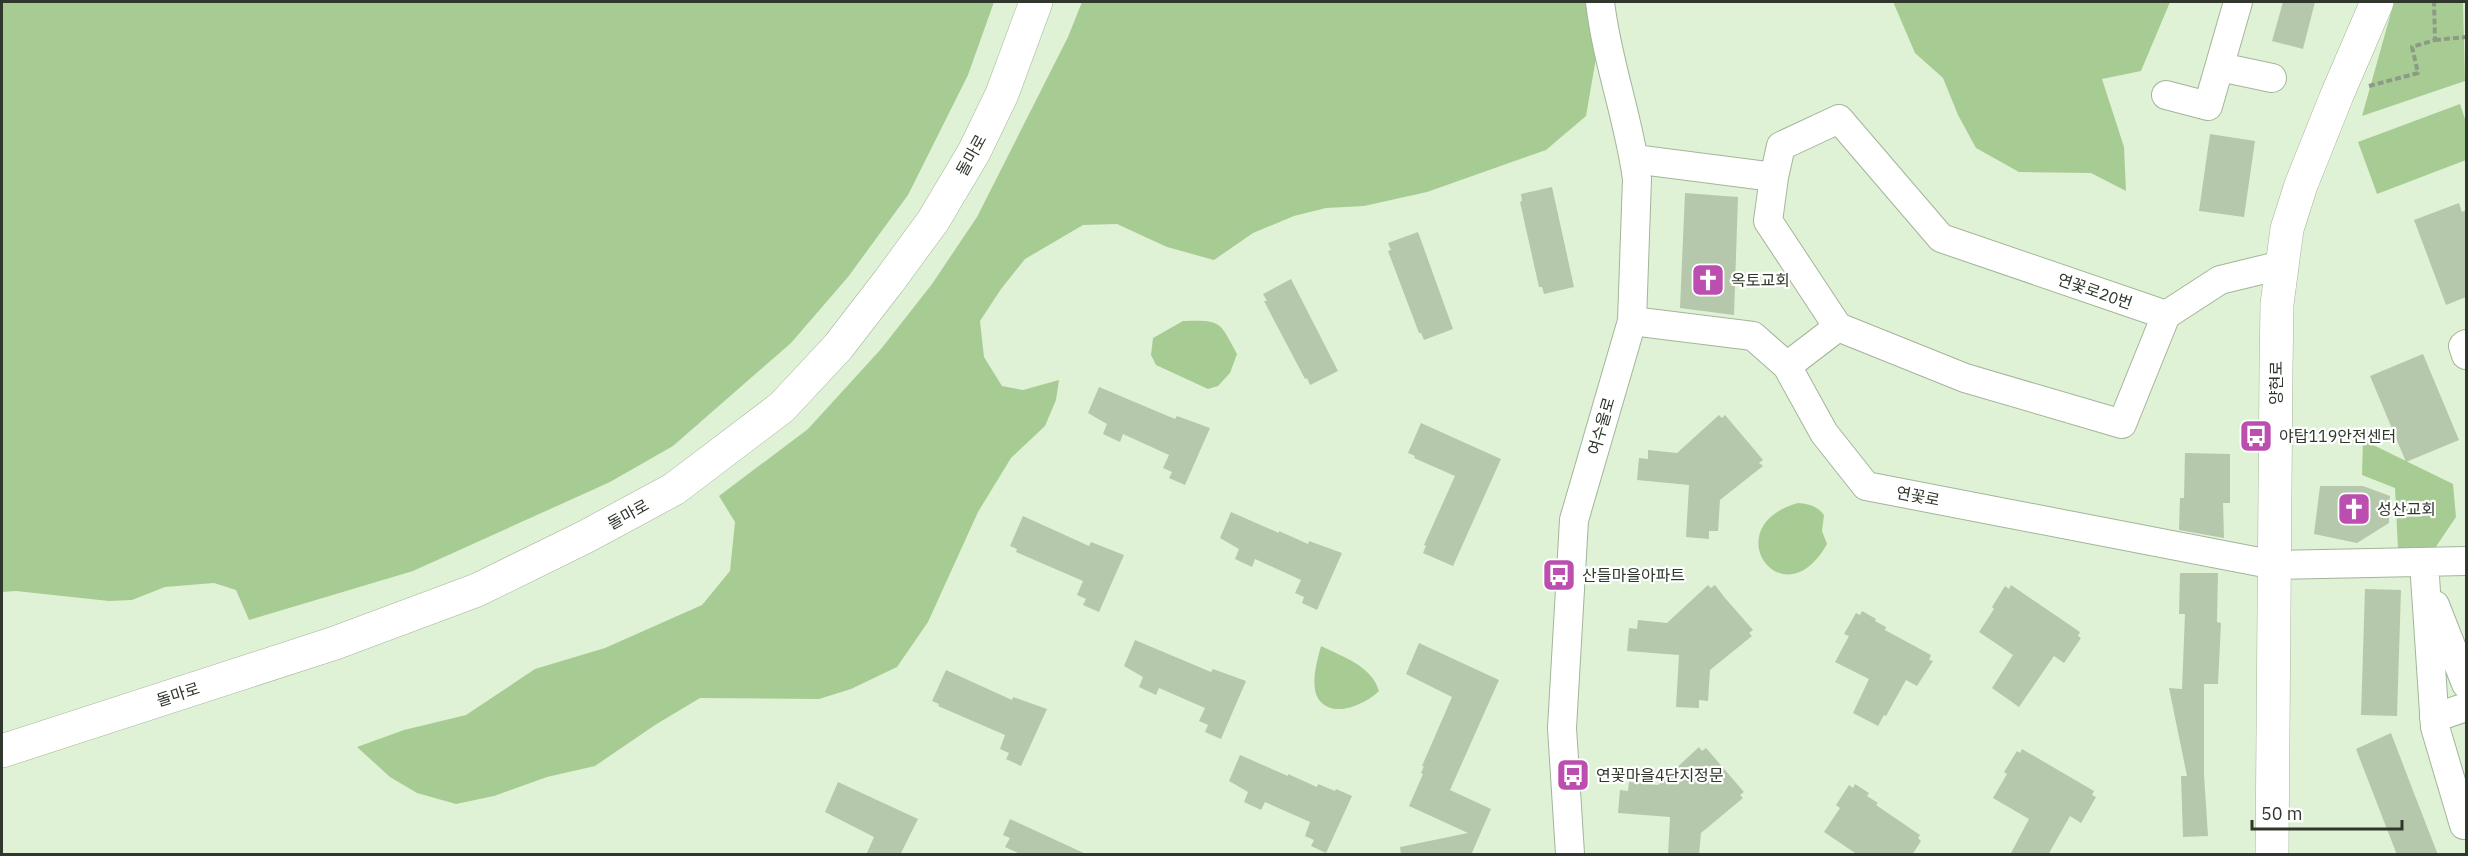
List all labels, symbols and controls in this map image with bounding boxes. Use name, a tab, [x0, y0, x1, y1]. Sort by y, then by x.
street label: 돌마로	[952, 131, 991, 179]
church icon: 옥토교회	[1690, 262, 1726, 298]
street label: 연꽃로20번	[2055, 269, 2135, 313]
place label: 옥토교회	[1731, 270, 1790, 290]
street label: 양현로	[2266, 361, 2286, 405]
street label: 여수울로	[1583, 395, 1619, 457]
bus stop icon: 야탑119안전센터	[2238, 418, 2274, 454]
place label: 야탑119안전센터	[2279, 426, 2396, 446]
street label: 연꽃로	[1894, 482, 1942, 510]
church icon: 성산교회	[2336, 491, 2372, 527]
street label: 돌마로	[604, 494, 652, 533]
place label: 성산교회	[2377, 499, 2436, 519]
bus stop icon: 산들마을아파트	[1541, 557, 1577, 593]
place label: 산들마을아파트	[1582, 565, 1685, 585]
street label: 돌마로	[154, 678, 202, 710]
bus stop icon: 연꽃마을4단지정문	[1555, 757, 1591, 793]
place label: 연꽃마을4단지정문	[1596, 765, 1724, 785]
scale bar	[2252, 793, 2402, 831]
text: 50 m	[2261, 802, 2303, 825]

